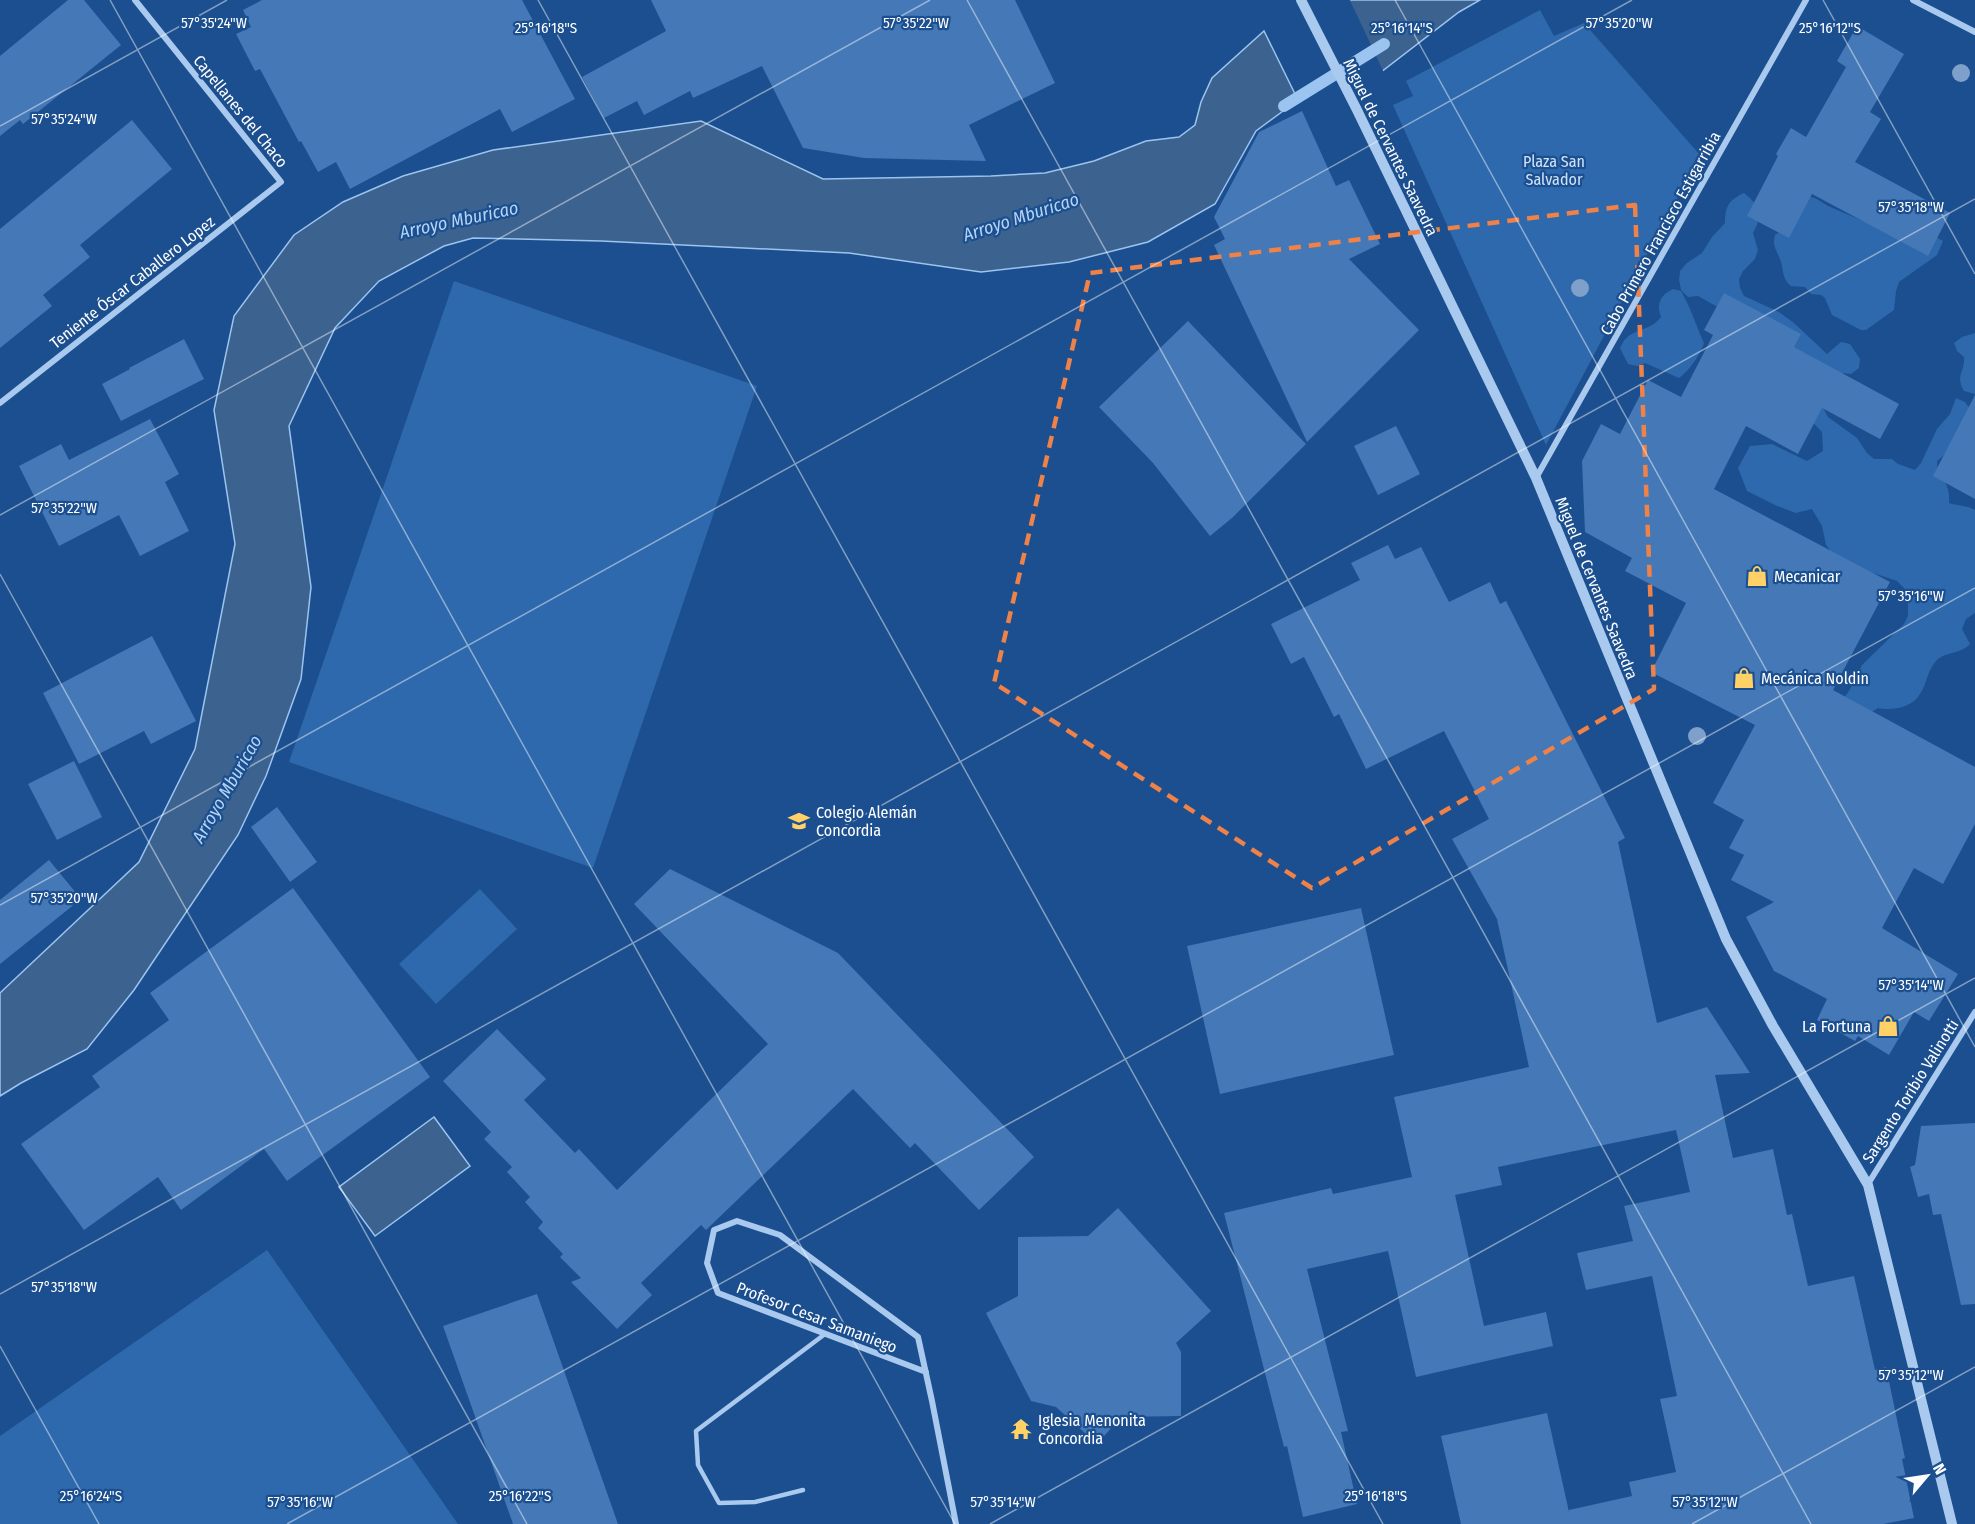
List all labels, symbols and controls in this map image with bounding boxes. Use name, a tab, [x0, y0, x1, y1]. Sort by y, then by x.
text: 57°35'24"W	[181, 14, 247, 32]
text: 57°35'22"W	[883, 14, 949, 32]
text: 57°35'20"W	[1585, 14, 1653, 32]
text: 25°16'18"S	[515, 19, 577, 37]
text: 25°16'14"S	[1371, 19, 1433, 37]
text: 25°16'12"S	[1799, 19, 1861, 37]
street label: Capellanes del Chaco	[189, 51, 292, 171]
street label: Miguel de Cervantes Saavedra	[1339, 55, 1442, 239]
text: 57°35'24"W	[31, 110, 97, 128]
street label: Cabo Primero Francisco Estigarribia	[1596, 128, 1725, 338]
park label: Plaza San Salvador	[1523, 152, 1585, 189]
water label: Arroyo Mburicao	[959, 188, 1082, 246]
water label: Arroyo Mburicao	[397, 197, 520, 244]
text: 57°35'18"W	[1878, 198, 1944, 216]
street label: Teniente Óscar Caballero Lopez	[46, 212, 218, 353]
street label: Miguel de Cervantes Saavedra	[1551, 494, 1642, 682]
text: 57°35'22"W	[31, 499, 97, 517]
shop icon: Mecanicar	[1745, 564, 1769, 588]
place label: Mecanicar	[1774, 567, 1841, 586]
text: 57°35'16"W	[1878, 587, 1944, 605]
shop icon: Mecánica Noldin	[1732, 666, 1756, 690]
place label: Mecánica Noldin	[1761, 669, 1869, 688]
water label: Arroyo Mburicao	[187, 731, 267, 848]
place label: Colegio Alemán Concordia	[816, 803, 917, 840]
school or university icon: Colegio Alemán Concordia	[787, 809, 811, 833]
text: 57°35'20"W	[30, 889, 98, 907]
text: 57°35'14"W	[1878, 976, 1944, 994]
shop icon: La Fortuna	[1876, 1014, 1900, 1038]
street label: Sargento Toribio Valinotti	[1858, 1016, 1962, 1167]
place label: La Fortuna	[1802, 1017, 1871, 1036]
text: 57°35'18"W	[31, 1278, 97, 1296]
street label: Profesor Cesar Samaniego	[734, 1278, 900, 1357]
text: 57°35'12"W	[1878, 1366, 1944, 1384]
place label: Iglesia Menonita Concordia	[1038, 1411, 1146, 1448]
temple icon: Iglesia Menonita Concordia	[1009, 1417, 1033, 1441]
north arrow	[1897, 1446, 1957, 1506]
text: N	[1929, 1460, 1950, 1478]
text: 25°16'24"S	[60, 1487, 122, 1505]
text: 25°16'22"S	[489, 1487, 551, 1505]
text: 25°16'18"S	[1345, 1487, 1407, 1505]
text: 57°35'16"W	[267, 1493, 333, 1511]
text: 57°35'14"W	[970, 1493, 1036, 1511]
text: 57°35'12"W	[1672, 1493, 1738, 1511]

